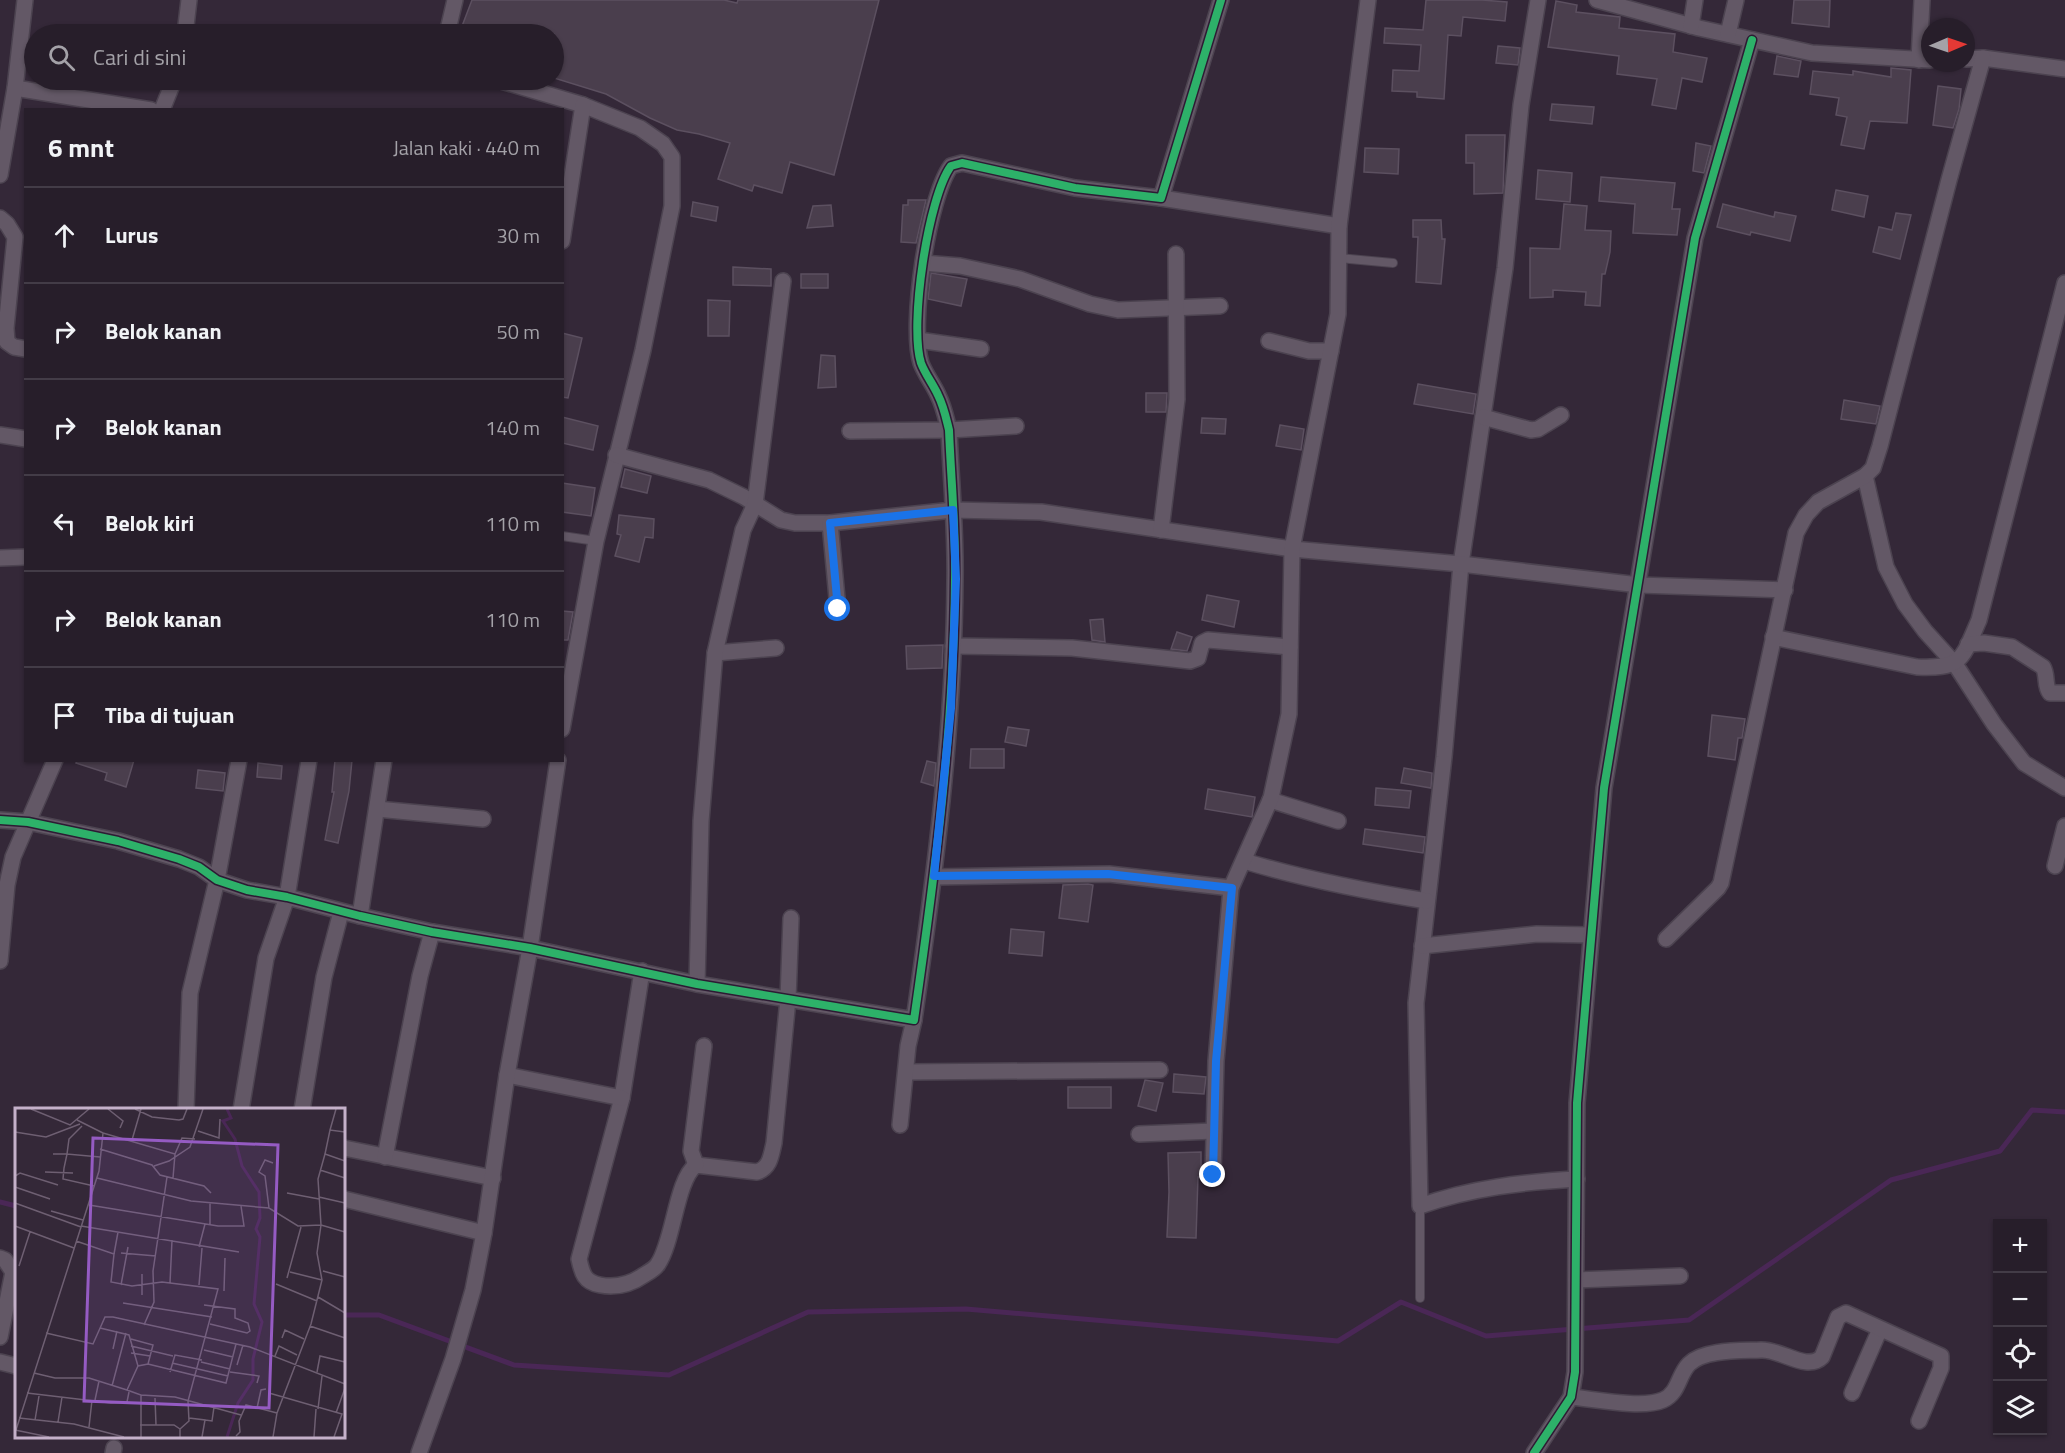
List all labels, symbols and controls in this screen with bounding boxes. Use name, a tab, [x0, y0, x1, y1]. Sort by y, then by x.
north arrow	[1921, 18, 1975, 72]
search box	[24, 24, 564, 90]
text: Cari di sini	[93, 40, 186, 74]
icon: search	[45, 41, 78, 74]
text: 6 mnt	[48, 128, 114, 167]
text: Jalan kaki · 440 m	[393, 132, 540, 163]
text: Lurus	[105, 218, 158, 252]
icon: ahead	[48, 219, 81, 252]
text: 30 m	[496, 220, 540, 251]
text: Belok kanan	[105, 314, 222, 348]
icon: right	[48, 315, 81, 348]
text: 50 m	[496, 316, 540, 347]
text: Belok kanan	[105, 410, 222, 444]
icon: right	[48, 411, 81, 444]
text: 140 m	[485, 412, 540, 443]
text: Belok kiri	[105, 506, 194, 540]
icon: left	[48, 507, 81, 540]
text: 110 m	[485, 508, 540, 539]
route start	[824, 595, 850, 621]
text: Belok kanan	[105, 602, 222, 636]
icon: right	[48, 603, 81, 636]
text: 110 m	[485, 604, 540, 635]
text: Tiba di tujuan	[105, 698, 234, 732]
icon: arrive	[48, 699, 81, 732]
inset map	[15, 1108, 345, 1438]
route end	[1199, 1161, 1225, 1187]
map controls	[1993, 1219, 2047, 1435]
button: +	[1993, 1219, 2047, 1273]
button: −	[1993, 1273, 2047, 1327]
button: locate	[1993, 1327, 2047, 1381]
button: layers	[1993, 1381, 2047, 1435]

